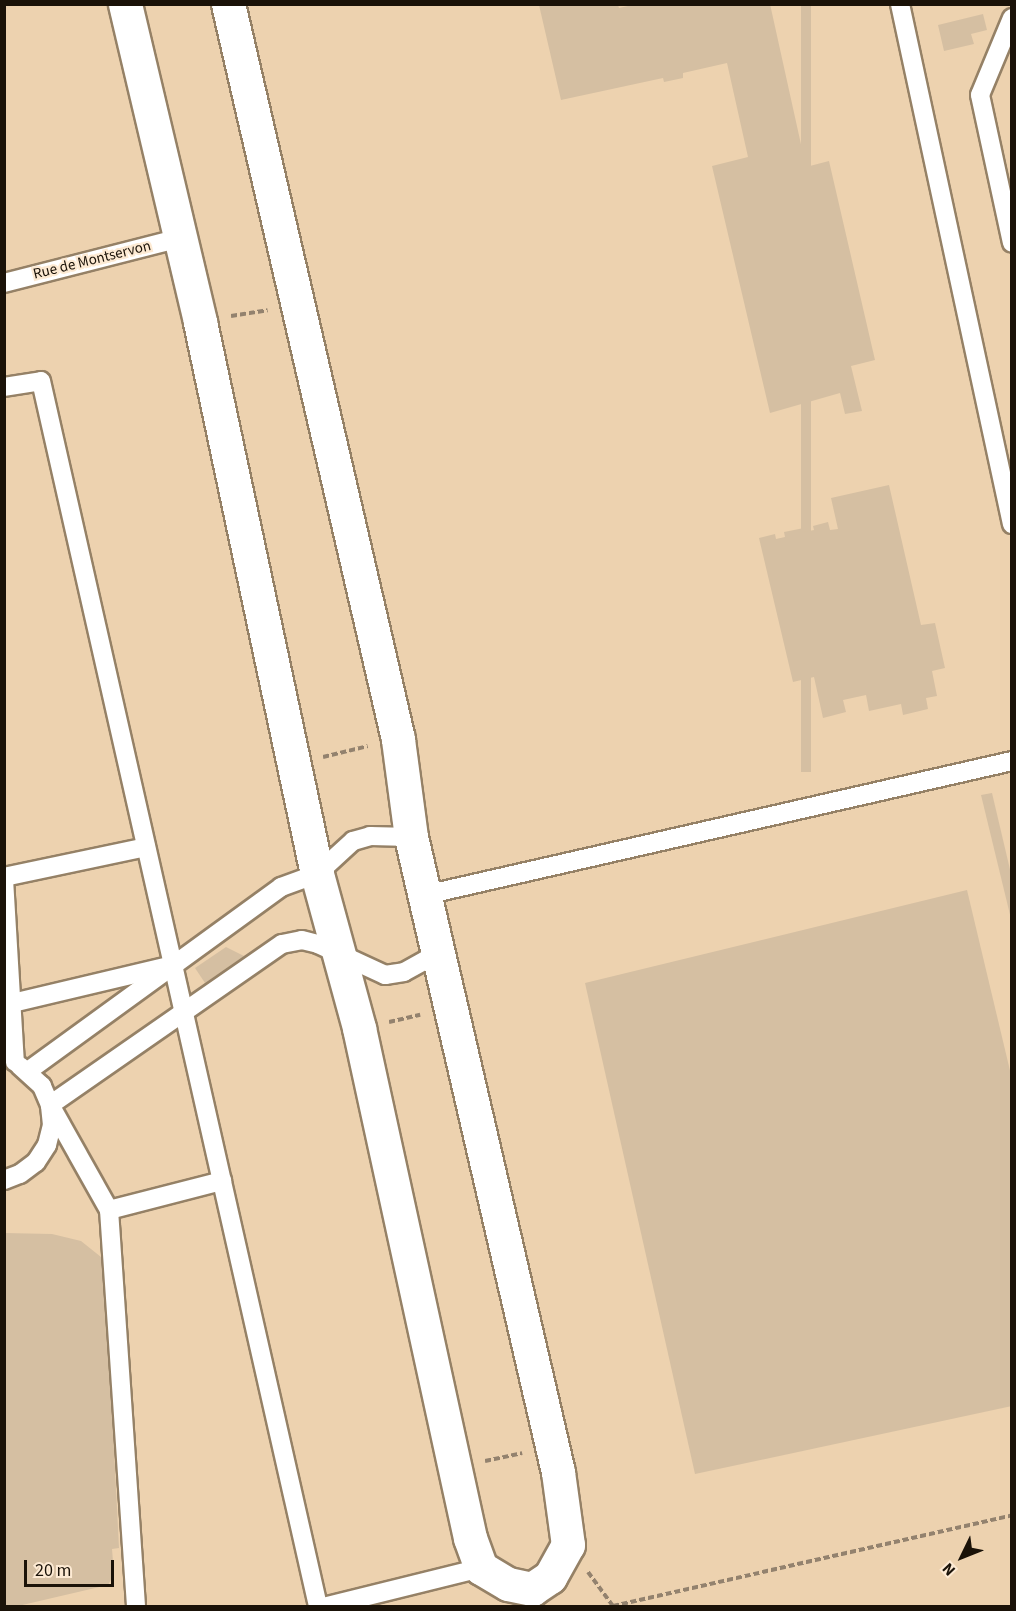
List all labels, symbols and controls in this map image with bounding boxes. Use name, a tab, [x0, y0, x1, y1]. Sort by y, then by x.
street label: Rue de Montservon	[31, 237, 153, 283]
north arrow	[932, 1527, 992, 1587]
scale bar	[27, 1548, 117, 1586]
text: 20 m	[35, 1558, 71, 1583]
text: N	[937, 1558, 961, 1581]

